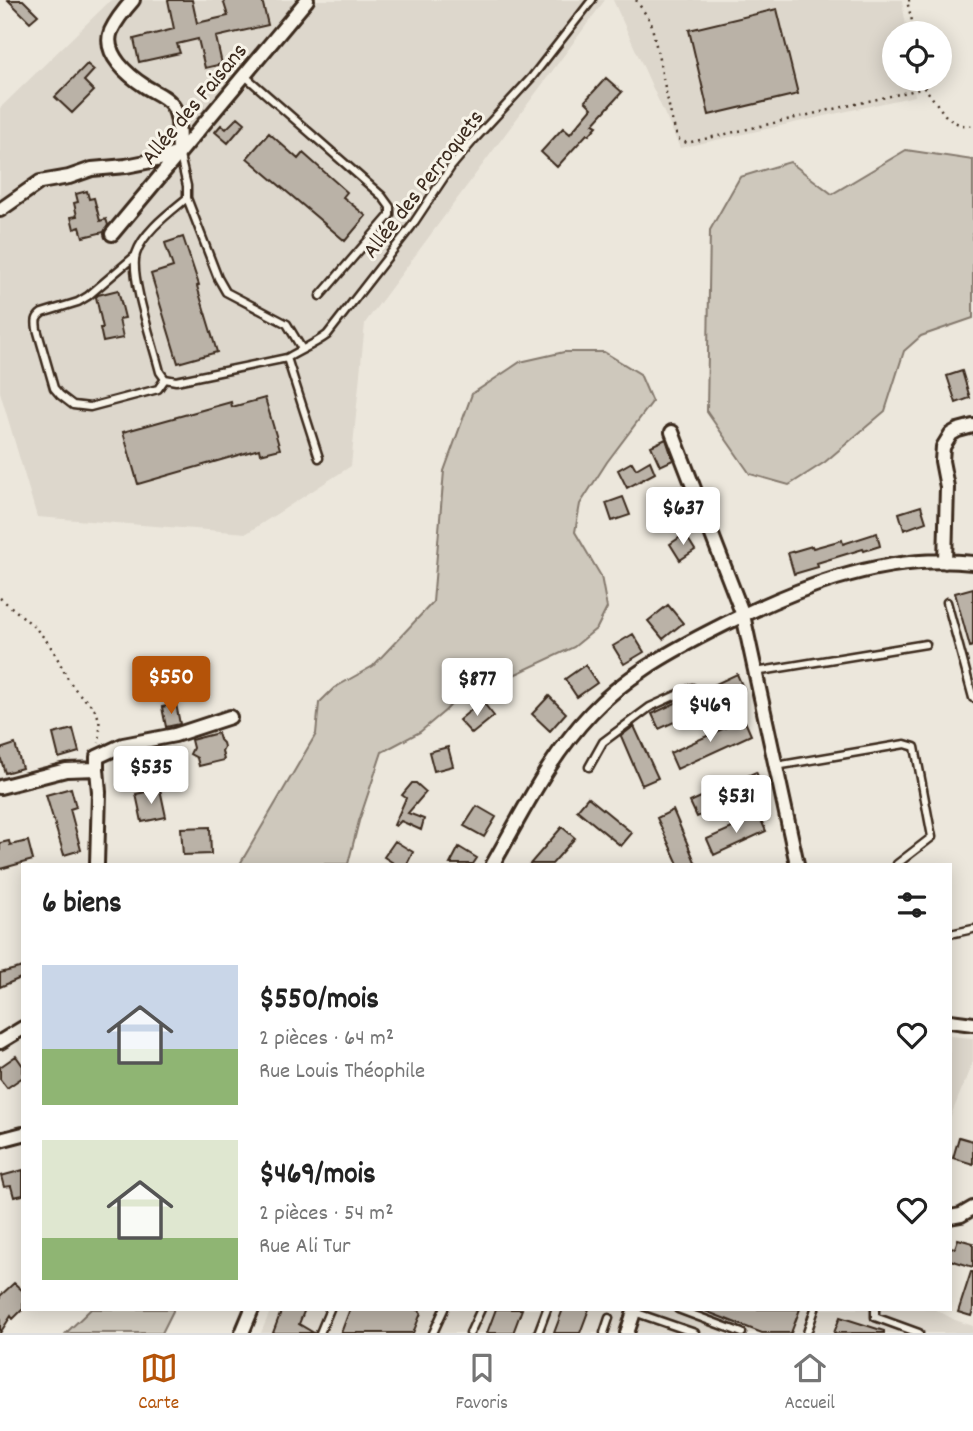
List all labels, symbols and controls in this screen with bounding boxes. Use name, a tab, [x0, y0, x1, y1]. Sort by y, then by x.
map controls	[882, 21, 952, 91]
button: locate	[882, 21, 952, 91]
street label: Allée des Faisans	[135, 37, 257, 174]
street label: Allée des Perroquets	[356, 104, 493, 267]
pin: $637	[642, 488, 724, 547]
text: $637	[662, 493, 704, 526]
pin: $550	[130, 656, 212, 716]
pin: $877	[436, 658, 518, 718]
text: $550	[148, 662, 194, 695]
text: $877	[458, 664, 496, 697]
pin: $469	[669, 684, 751, 744]
text: $469	[688, 690, 732, 723]
pin: $535	[110, 746, 192, 806]
text: $535	[129, 752, 173, 785]
pin: $531	[695, 776, 777, 835]
text: $531	[717, 781, 755, 814]
text: 6 biens	[42, 884, 122, 927]
icon: filters	[893, 886, 931, 924]
text: $550/mois	[259, 980, 379, 1023]
icon: home	[98, 993, 182, 1077]
icon: heart	[893, 1016, 931, 1054]
text: 2 pièces · 64 m²	[259, 1023, 394, 1056]
text: Rue Louis Théophile	[259, 1056, 425, 1089]
text: $469/mois	[259, 1155, 376, 1198]
icon: home	[98, 1168, 182, 1252]
icon: heart	[893, 1191, 931, 1229]
text: 2 pièces · 54 m²	[259, 1198, 394, 1231]
text: Rue Ali Tur	[259, 1231, 351, 1264]
tab: Carte	[138, 1349, 179, 1418]
tab: Favoris	[456, 1349, 508, 1418]
tab: Accueil	[785, 1349, 835, 1418]

